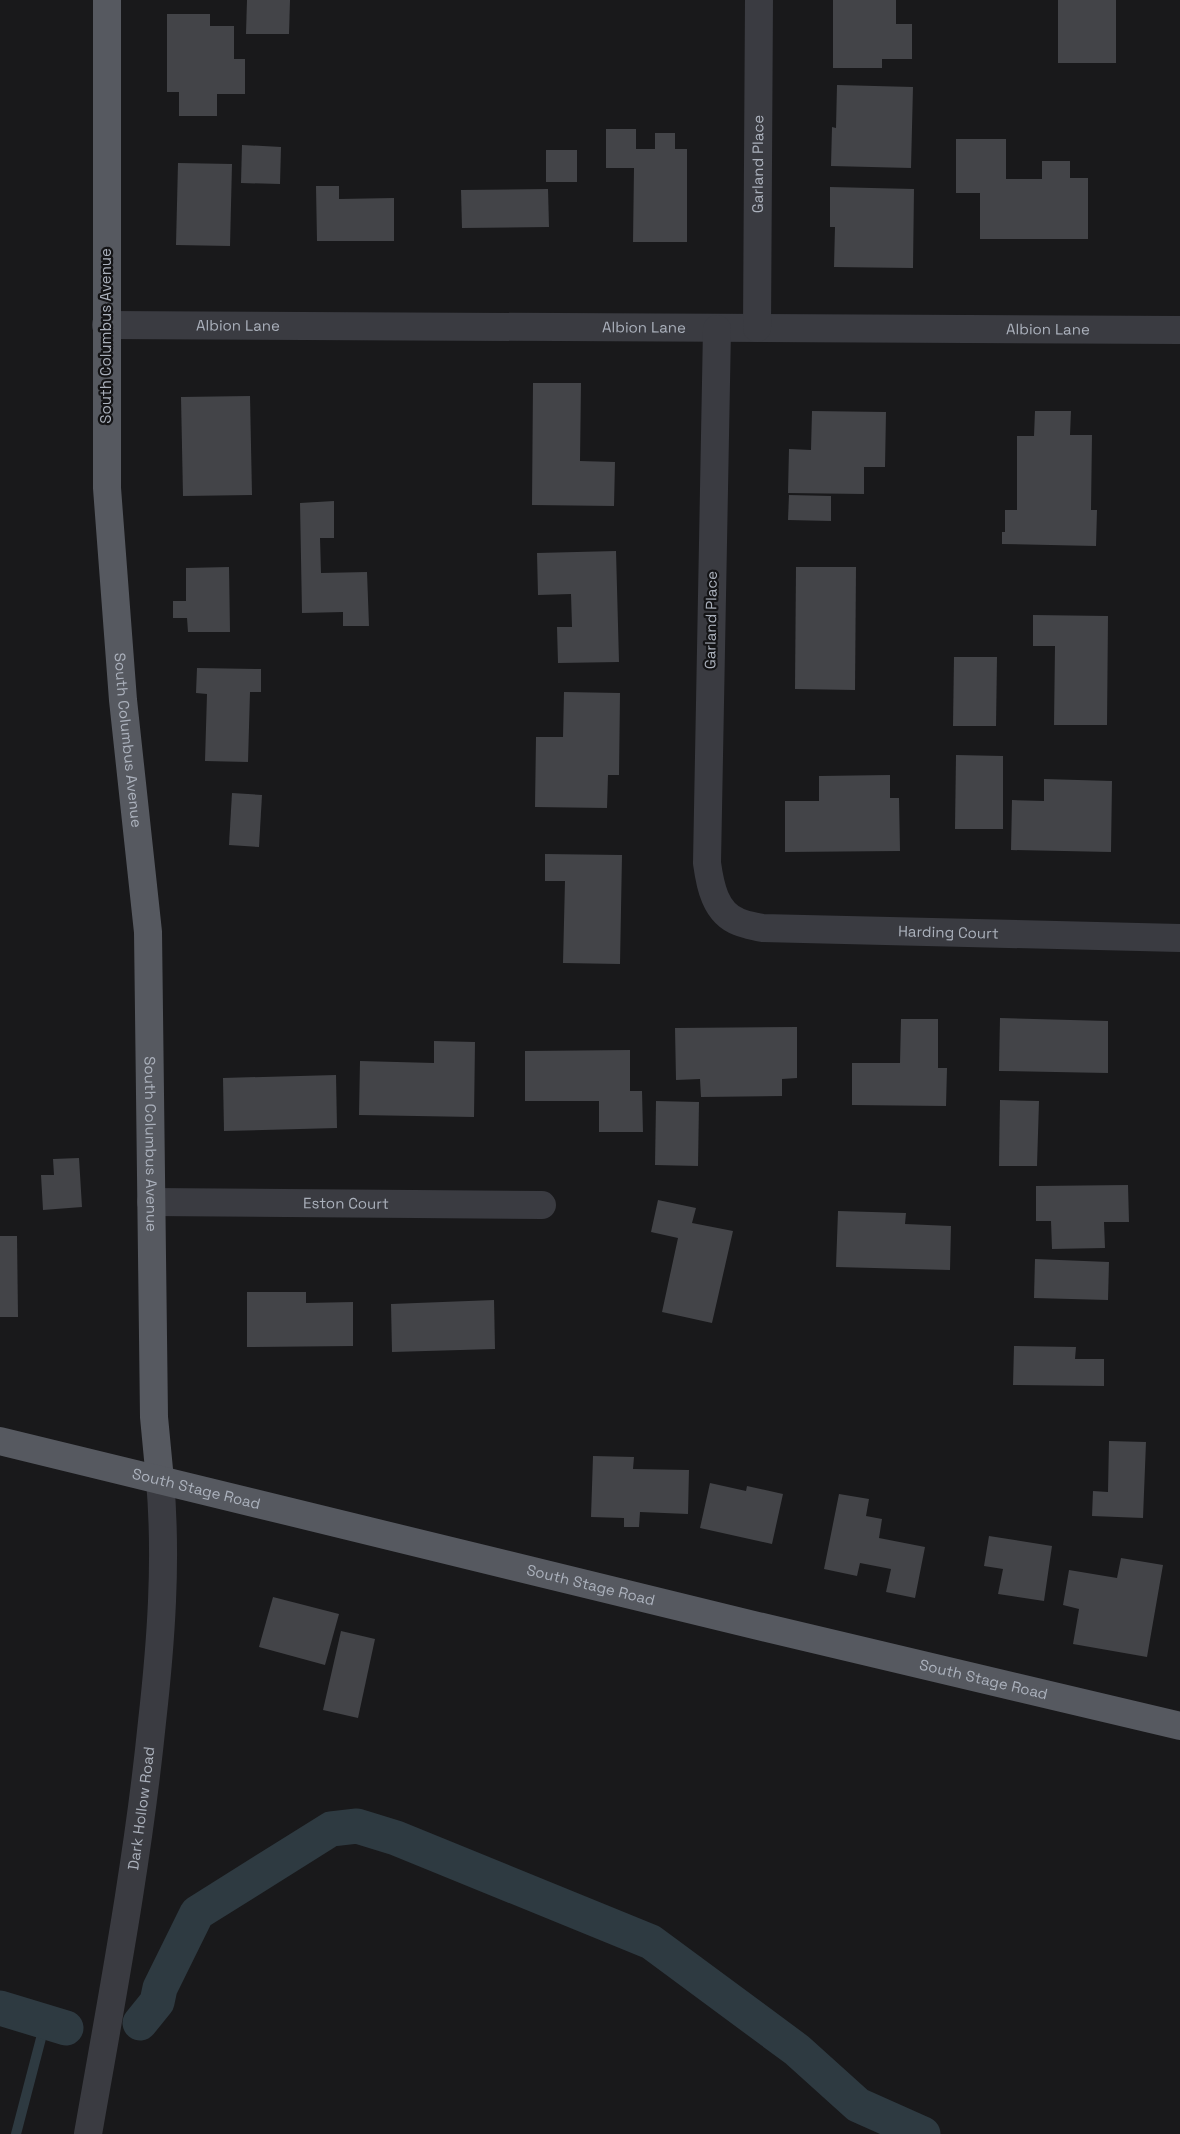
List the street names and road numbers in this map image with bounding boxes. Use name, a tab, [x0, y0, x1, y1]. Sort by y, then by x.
street label: Garland Place	[748, 115, 767, 213]
street label: South Columbus Avenue	[96, 248, 115, 424]
street label: Albion Lane	[196, 315, 280, 335]
street label: Albion Lane	[602, 317, 686, 337]
street label: Albion Lane	[1006, 319, 1090, 339]
street label: Garland Place	[700, 571, 721, 669]
street label: South Columbus Avenue	[110, 652, 147, 829]
street label: Harding Court	[898, 921, 999, 943]
street label: South Columbus Avenue	[141, 1056, 162, 1232]
street label: Eston Court	[303, 1193, 389, 1213]
street label: South Stage Road	[130, 1464, 262, 1513]
street label: South Stage Road	[525, 1560, 657, 1609]
street label: South Stage Road	[918, 1655, 1050, 1703]
street label: Dark Hollow Road	[123, 1746, 158, 1871]

